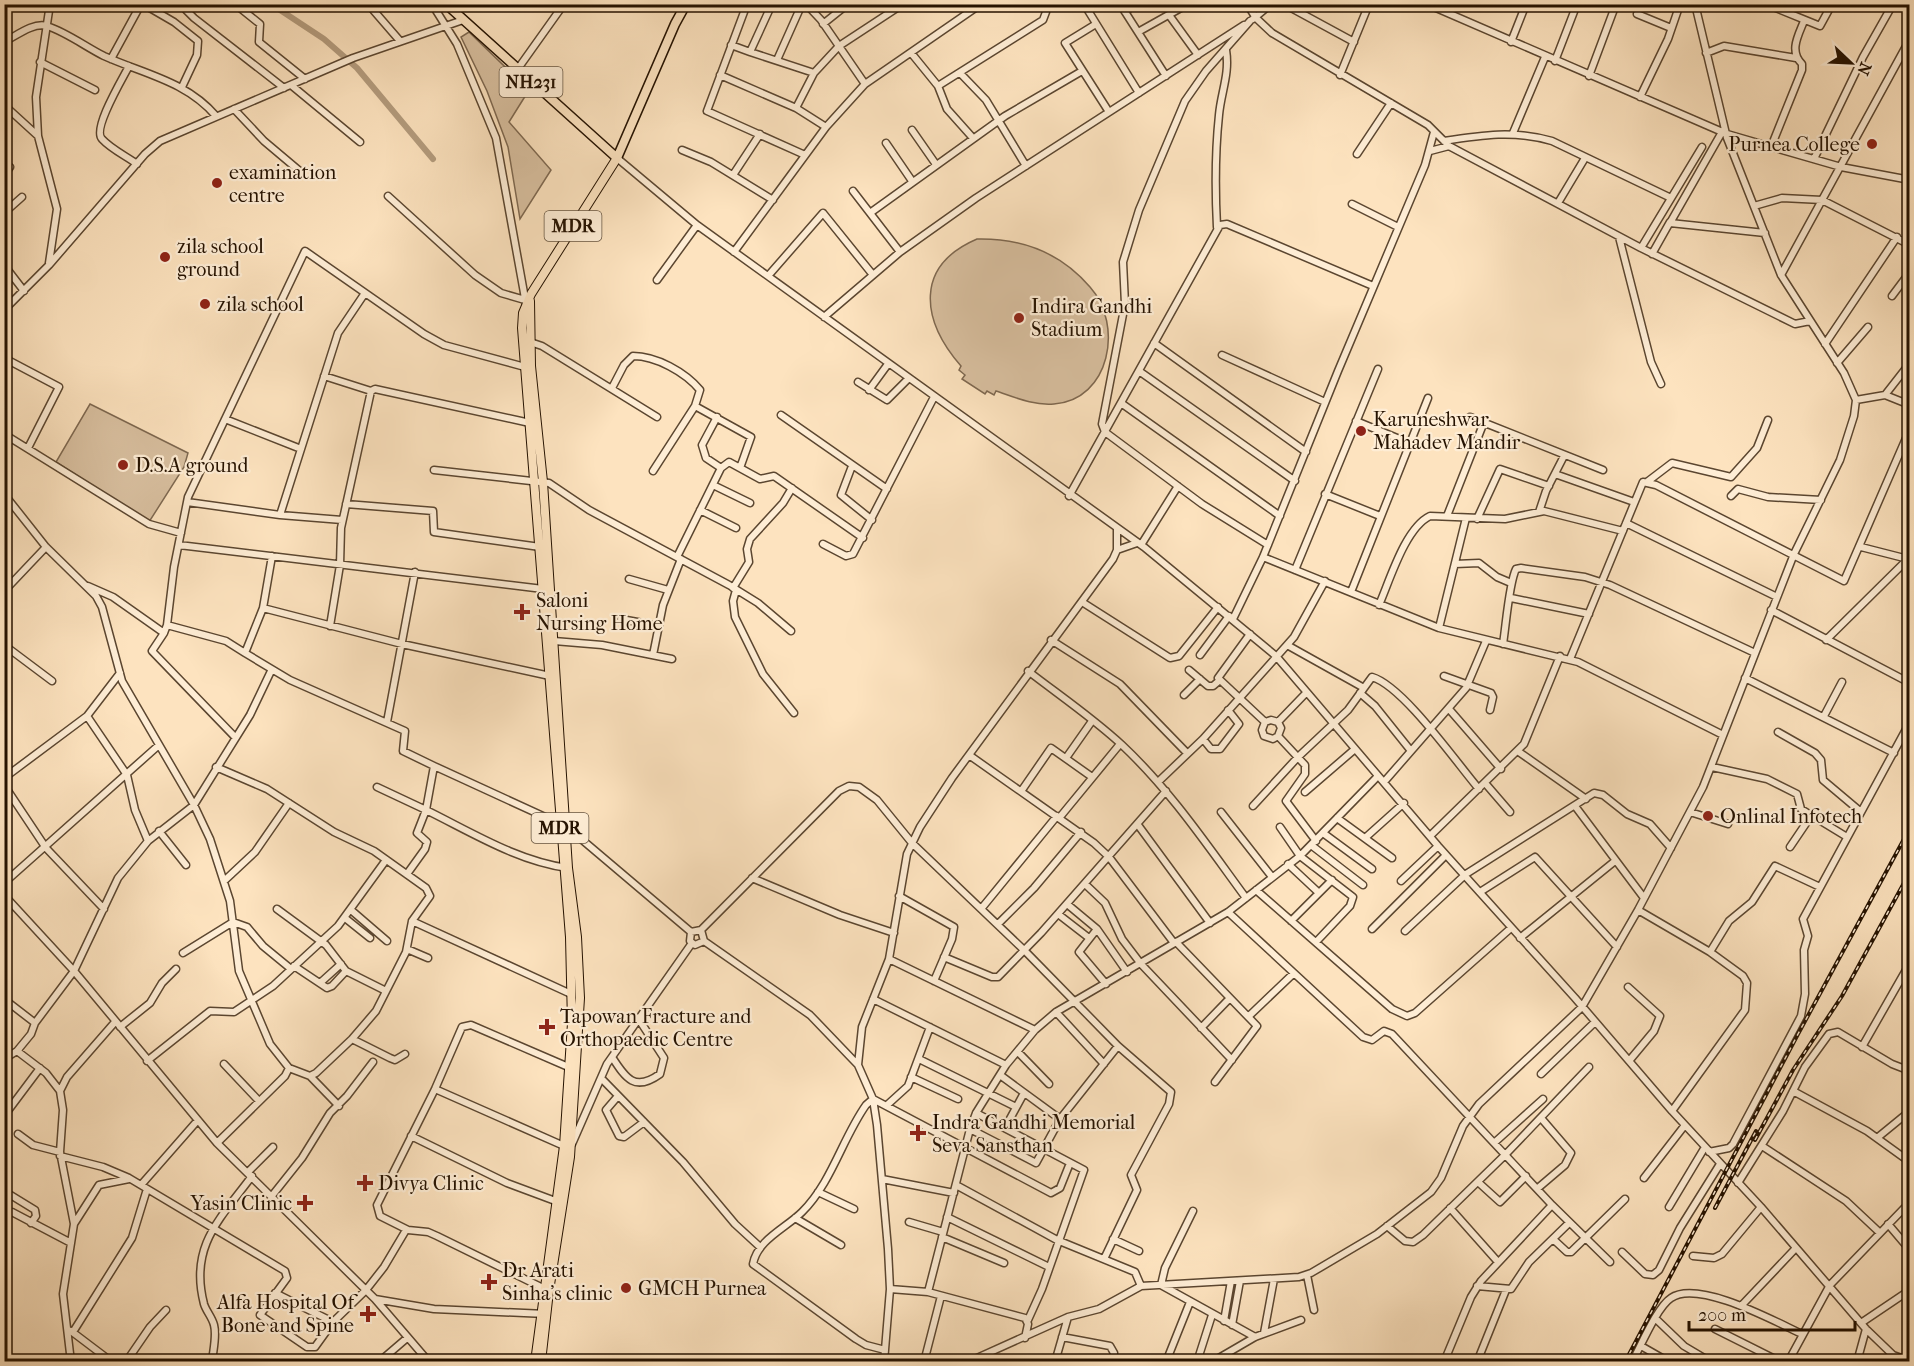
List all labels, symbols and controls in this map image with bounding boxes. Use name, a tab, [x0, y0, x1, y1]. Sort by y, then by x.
north arrow	[1821, 33, 1881, 93]
text: N	[1853, 59, 1875, 79]
road number: NH231	[500, 67, 562, 97]
place label: Purnea College	[1728, 133, 1860, 156]
marker: Purnea College	[1865, 137, 1879, 151]
place label: examination centre	[229, 161, 337, 207]
marker: examination centre	[210, 176, 224, 190]
road number: MDR	[544, 211, 602, 241]
place label: zila school ground	[177, 235, 264, 281]
marker: zila school ground	[158, 250, 172, 264]
place label: zila school	[217, 293, 304, 316]
place label: Indira Gandhi Stadium	[1031, 295, 1152, 341]
marker: zila school	[198, 297, 212, 311]
marker: Indira Gandhi Stadium	[1012, 311, 1026, 325]
place label: Karuneshwar Mahadev Mandir	[1373, 408, 1521, 454]
marker: Karuneshwar Mahadev Mandir	[1354, 424, 1368, 438]
place label: D.S.A ground	[135, 454, 249, 477]
marker: D.S.A ground	[116, 458, 130, 472]
place label: Saloni Nursing Home	[536, 589, 663, 635]
marker: Saloni Nursing Home	[513, 603, 531, 621]
place label: Onlinal Infotech	[1720, 805, 1863, 828]
marker: Onlinal Infotech	[1701, 809, 1715, 823]
road number: MDR	[532, 813, 588, 843]
place label: Tapowan Fracture and Orthopaedic Centre	[560, 1005, 753, 1051]
marker: Tapowan Fracture and Orthopaedic Centre	[538, 1018, 556, 1036]
place label: Indra Gandhi Memorial Seva Sansthan	[932, 1111, 1136, 1157]
marker: Indra Gandhi Memorial Seva Sansthan	[909, 1124, 927, 1142]
place label: Divya Clinic	[378, 1172, 484, 1195]
marker: Divya Clinic	[356, 1174, 374, 1192]
place label: Yasin Clinic	[189, 1192, 292, 1215]
marker: Yasin Clinic	[296, 1194, 314, 1212]
place label: Dr Arati Sinha's clinic	[502, 1259, 612, 1305]
marker: Dr Arati Sinha's clinic	[480, 1273, 498, 1291]
place label: GMCH Purnea	[638, 1277, 767, 1300]
marker: GMCH Purnea	[619, 1281, 633, 1295]
place label: Alfa Hospital Of Bone and Spine	[216, 1291, 358, 1337]
scale bar	[1689, 1294, 1856, 1332]
marker: Alfa Hospital Of Bone and Spine	[359, 1305, 377, 1323]
text: 200 m	[1698, 1305, 1746, 1326]

